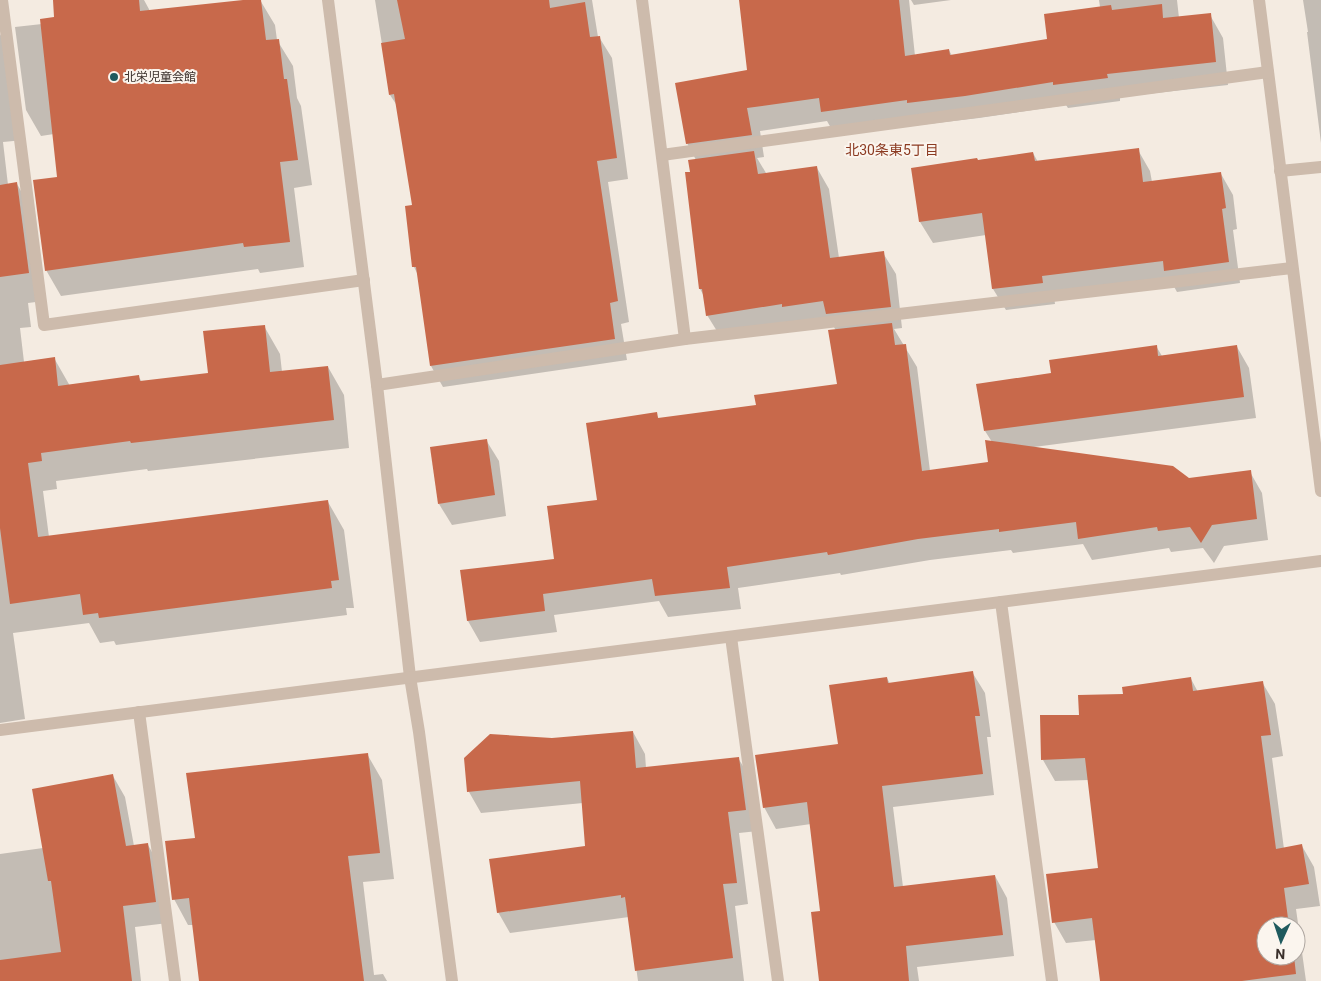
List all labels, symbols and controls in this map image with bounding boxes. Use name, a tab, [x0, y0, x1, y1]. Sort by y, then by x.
place label: 北栄児童会館	[124, 70, 196, 84]
marker: 北栄児童会館	[108, 71, 120, 83]
district label: 北30条東5丁目	[845, 142, 939, 158]
north arrow	[1256, 916, 1306, 966]
text: N	[1275, 946, 1286, 962]

